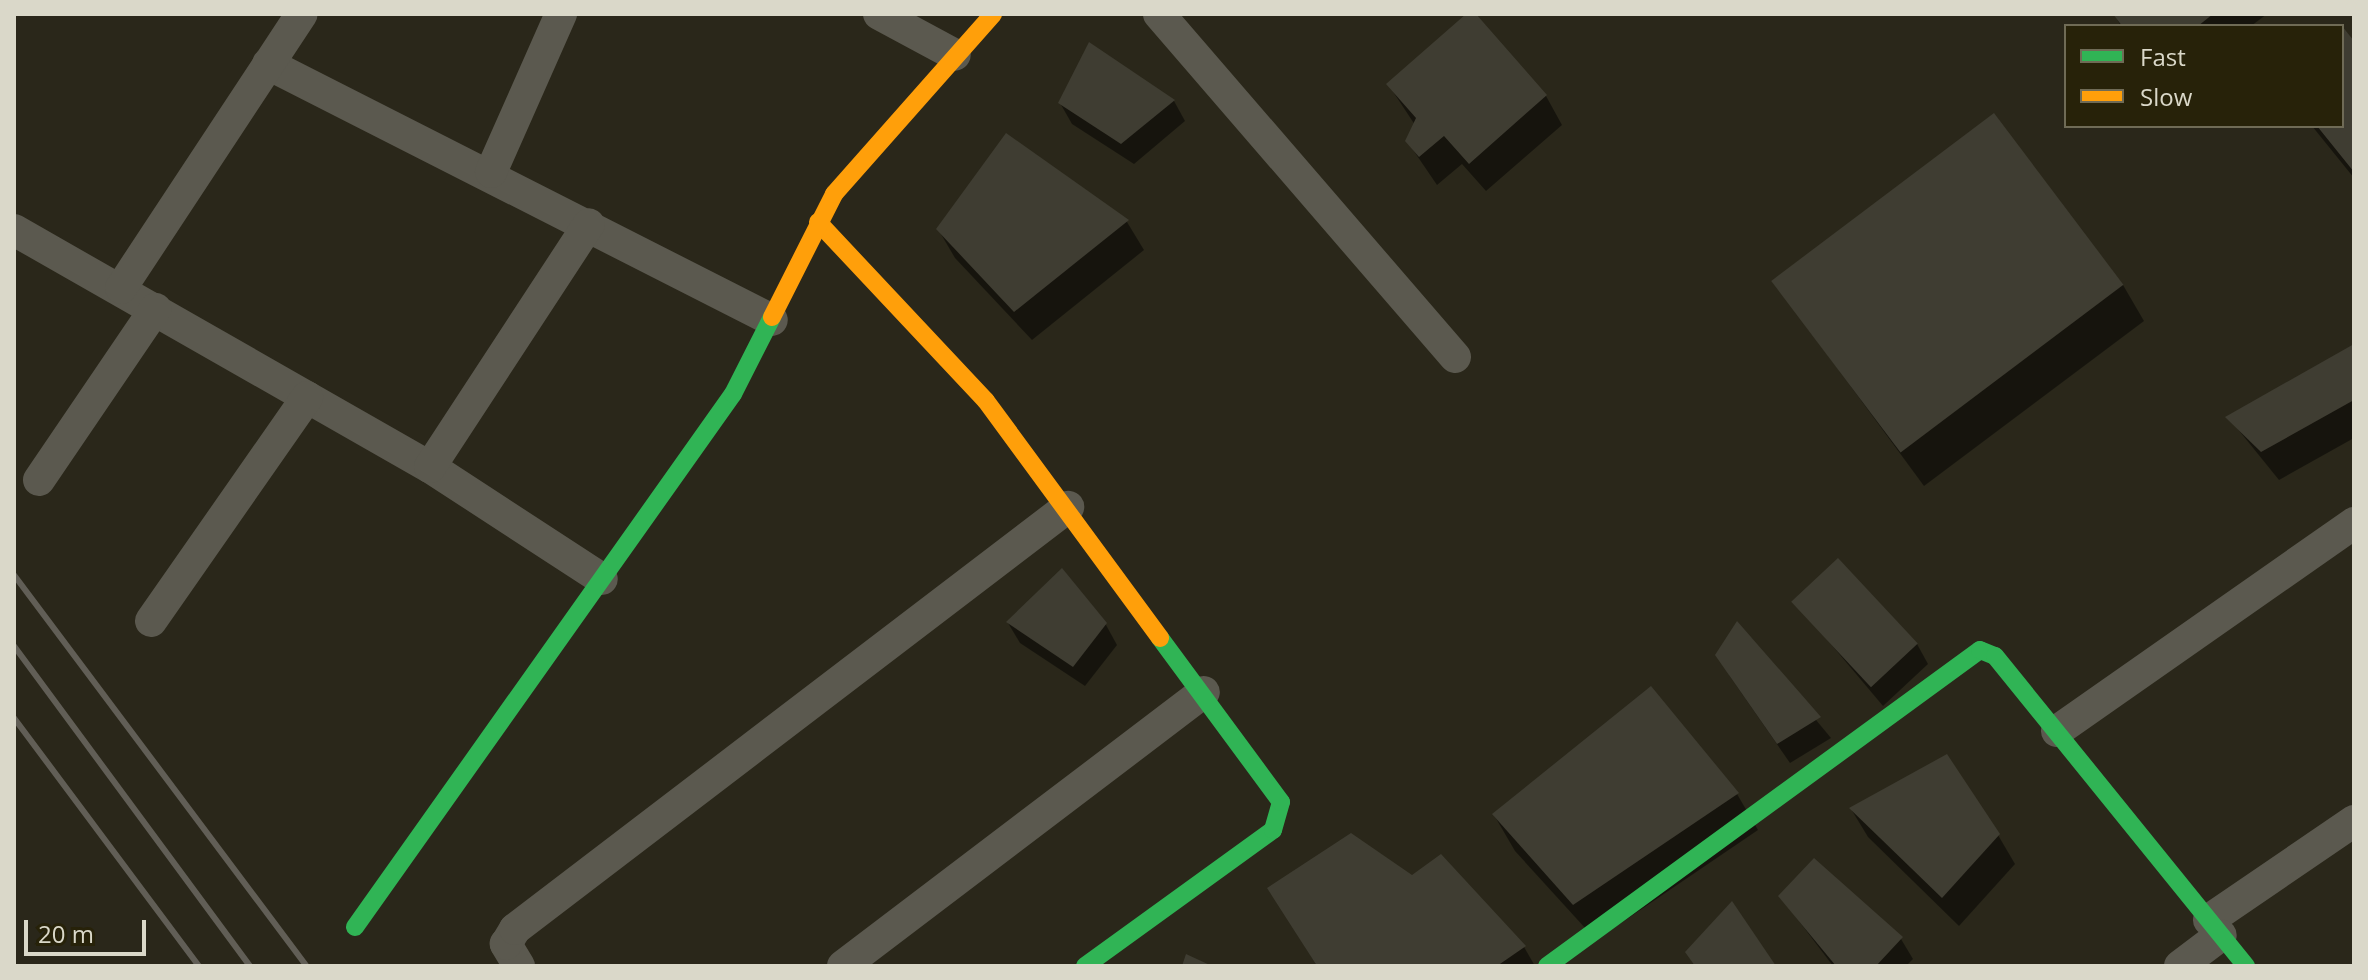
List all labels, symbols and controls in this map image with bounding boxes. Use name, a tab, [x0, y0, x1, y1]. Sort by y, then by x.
legend	[2064, 24, 2344, 128]
text: Fast	[2140, 40, 2186, 73]
text: Slow	[2140, 80, 2192, 113]
scale bar	[28, 904, 150, 954]
text: 20 m	[38, 917, 94, 950]

